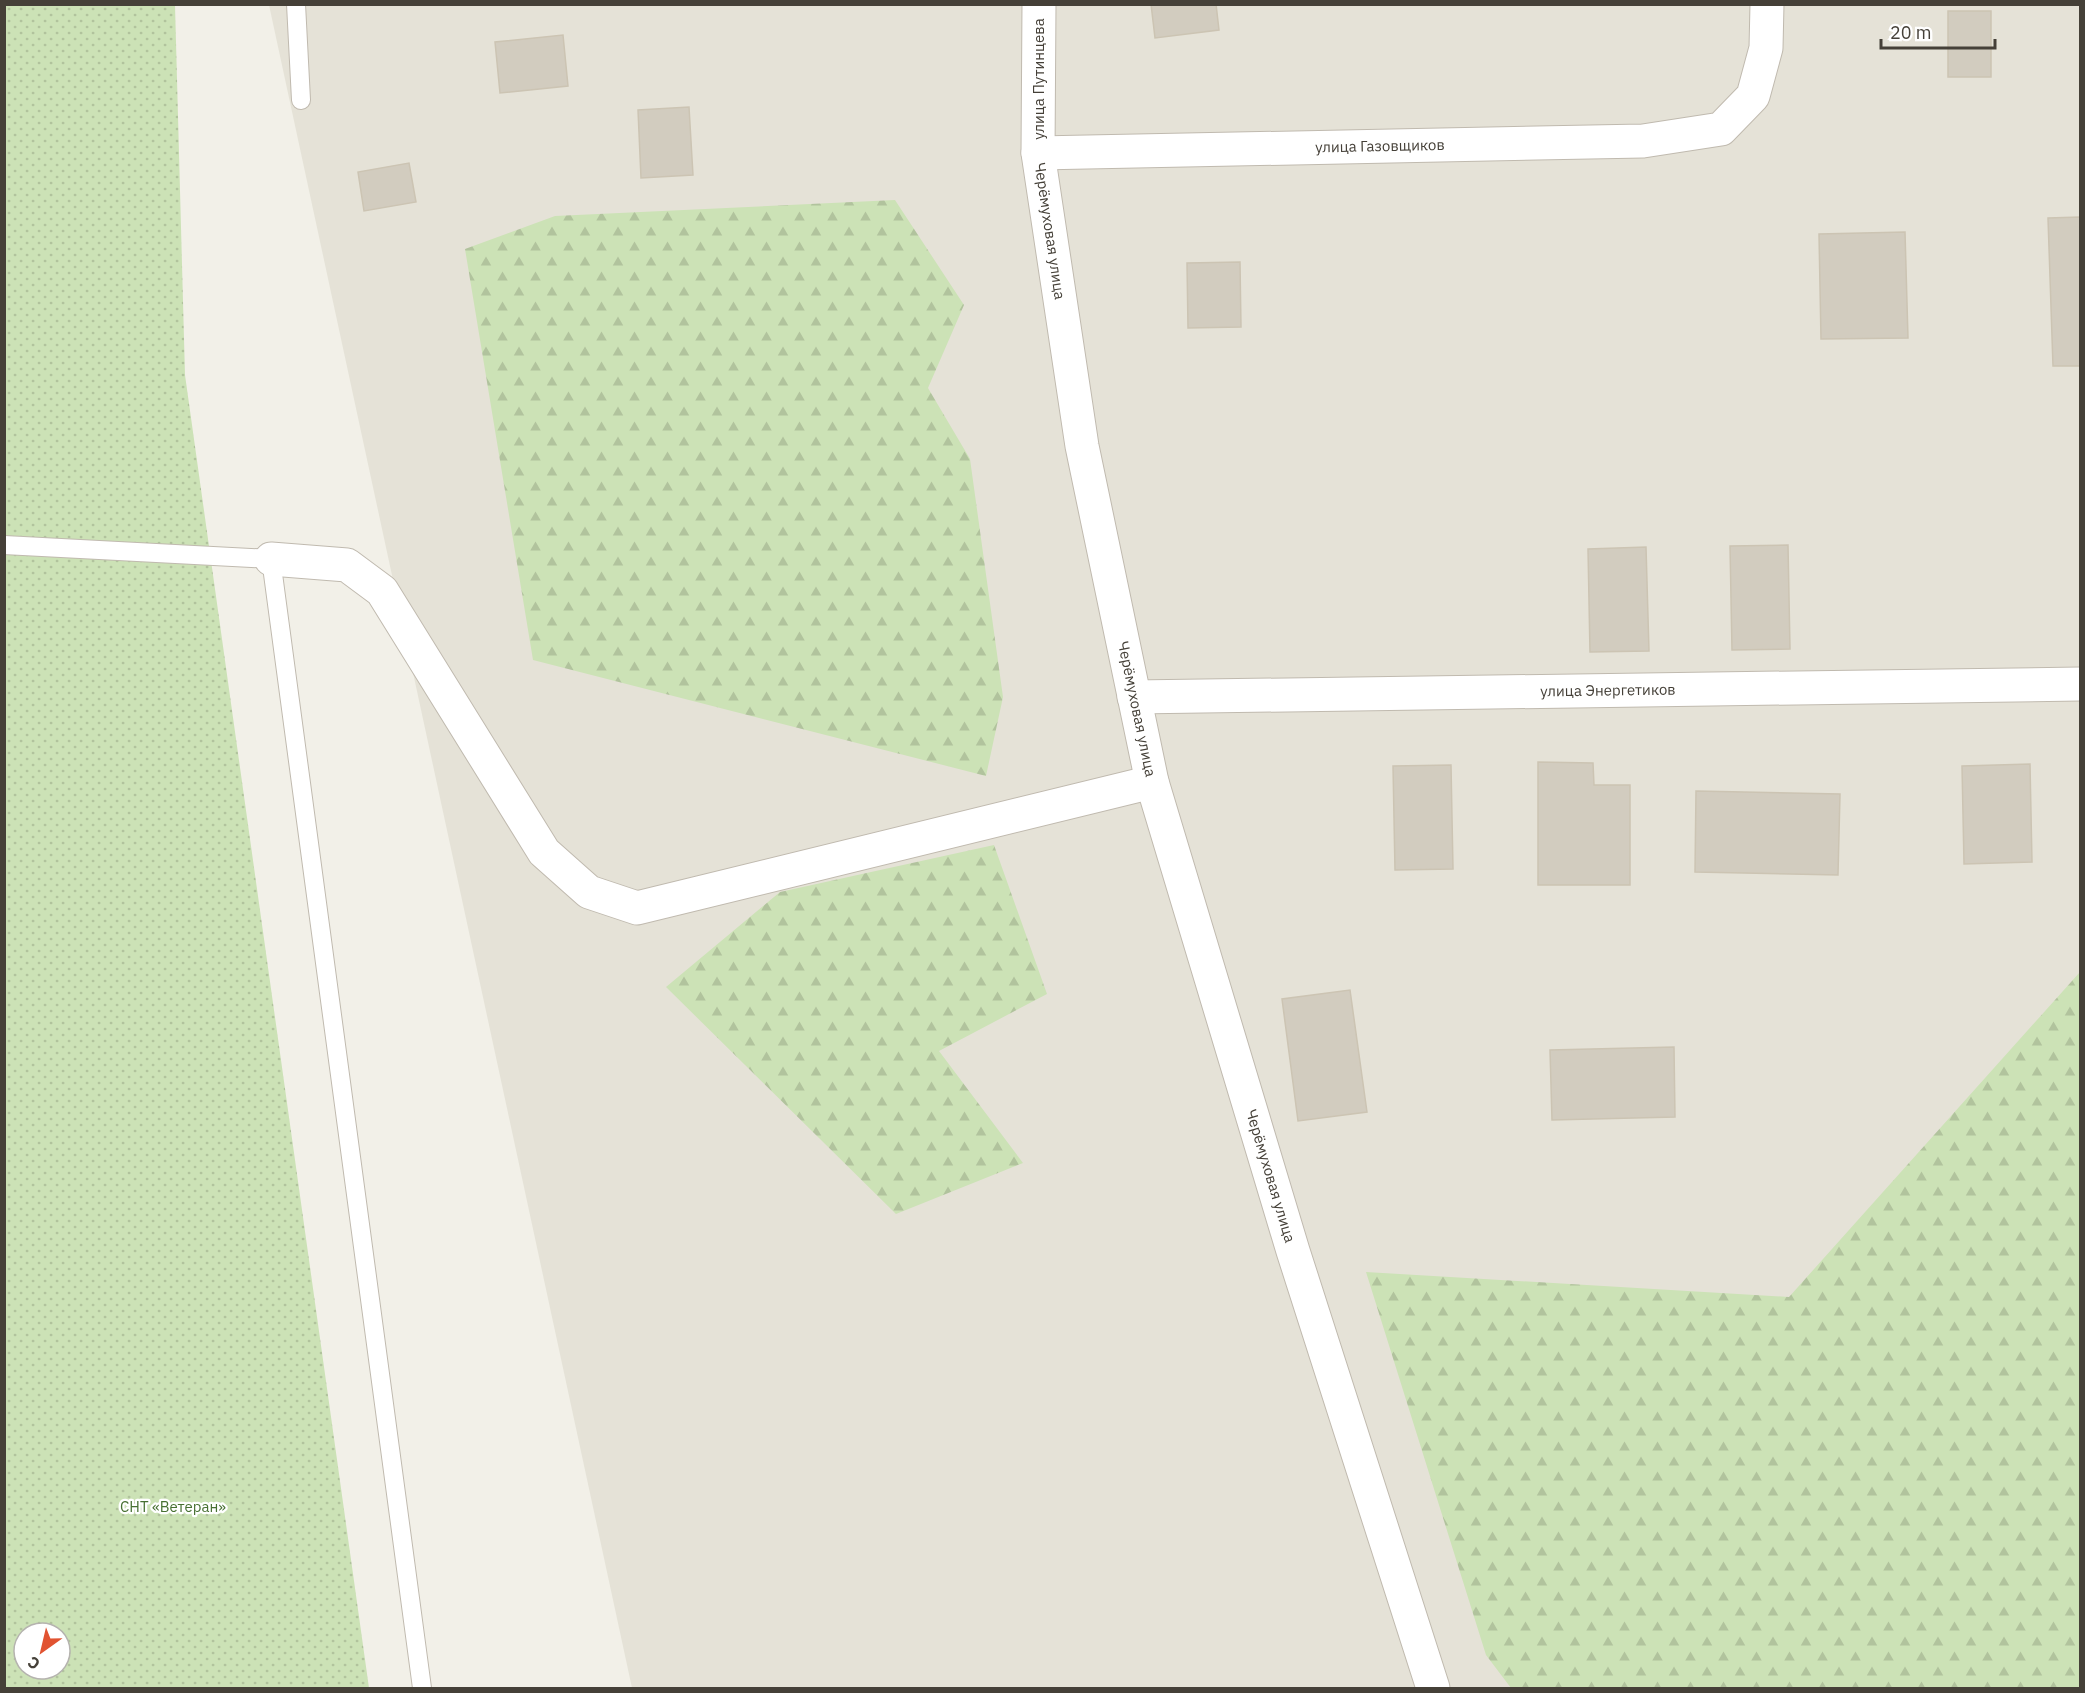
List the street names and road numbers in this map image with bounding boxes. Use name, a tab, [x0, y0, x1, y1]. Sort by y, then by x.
street label: улица Путинцева	[1029, 18, 1048, 140]
street label: улица Газовщиков	[1315, 135, 1445, 157]
street label: Черёмуховая улица	[1031, 161, 1070, 301]
street label: Черёмуховая улица	[1114, 639, 1161, 779]
street label: улица Энергетиков	[1540, 680, 1676, 700]
street label: Черёмуховая улица	[1242, 1107, 1300, 1245]

